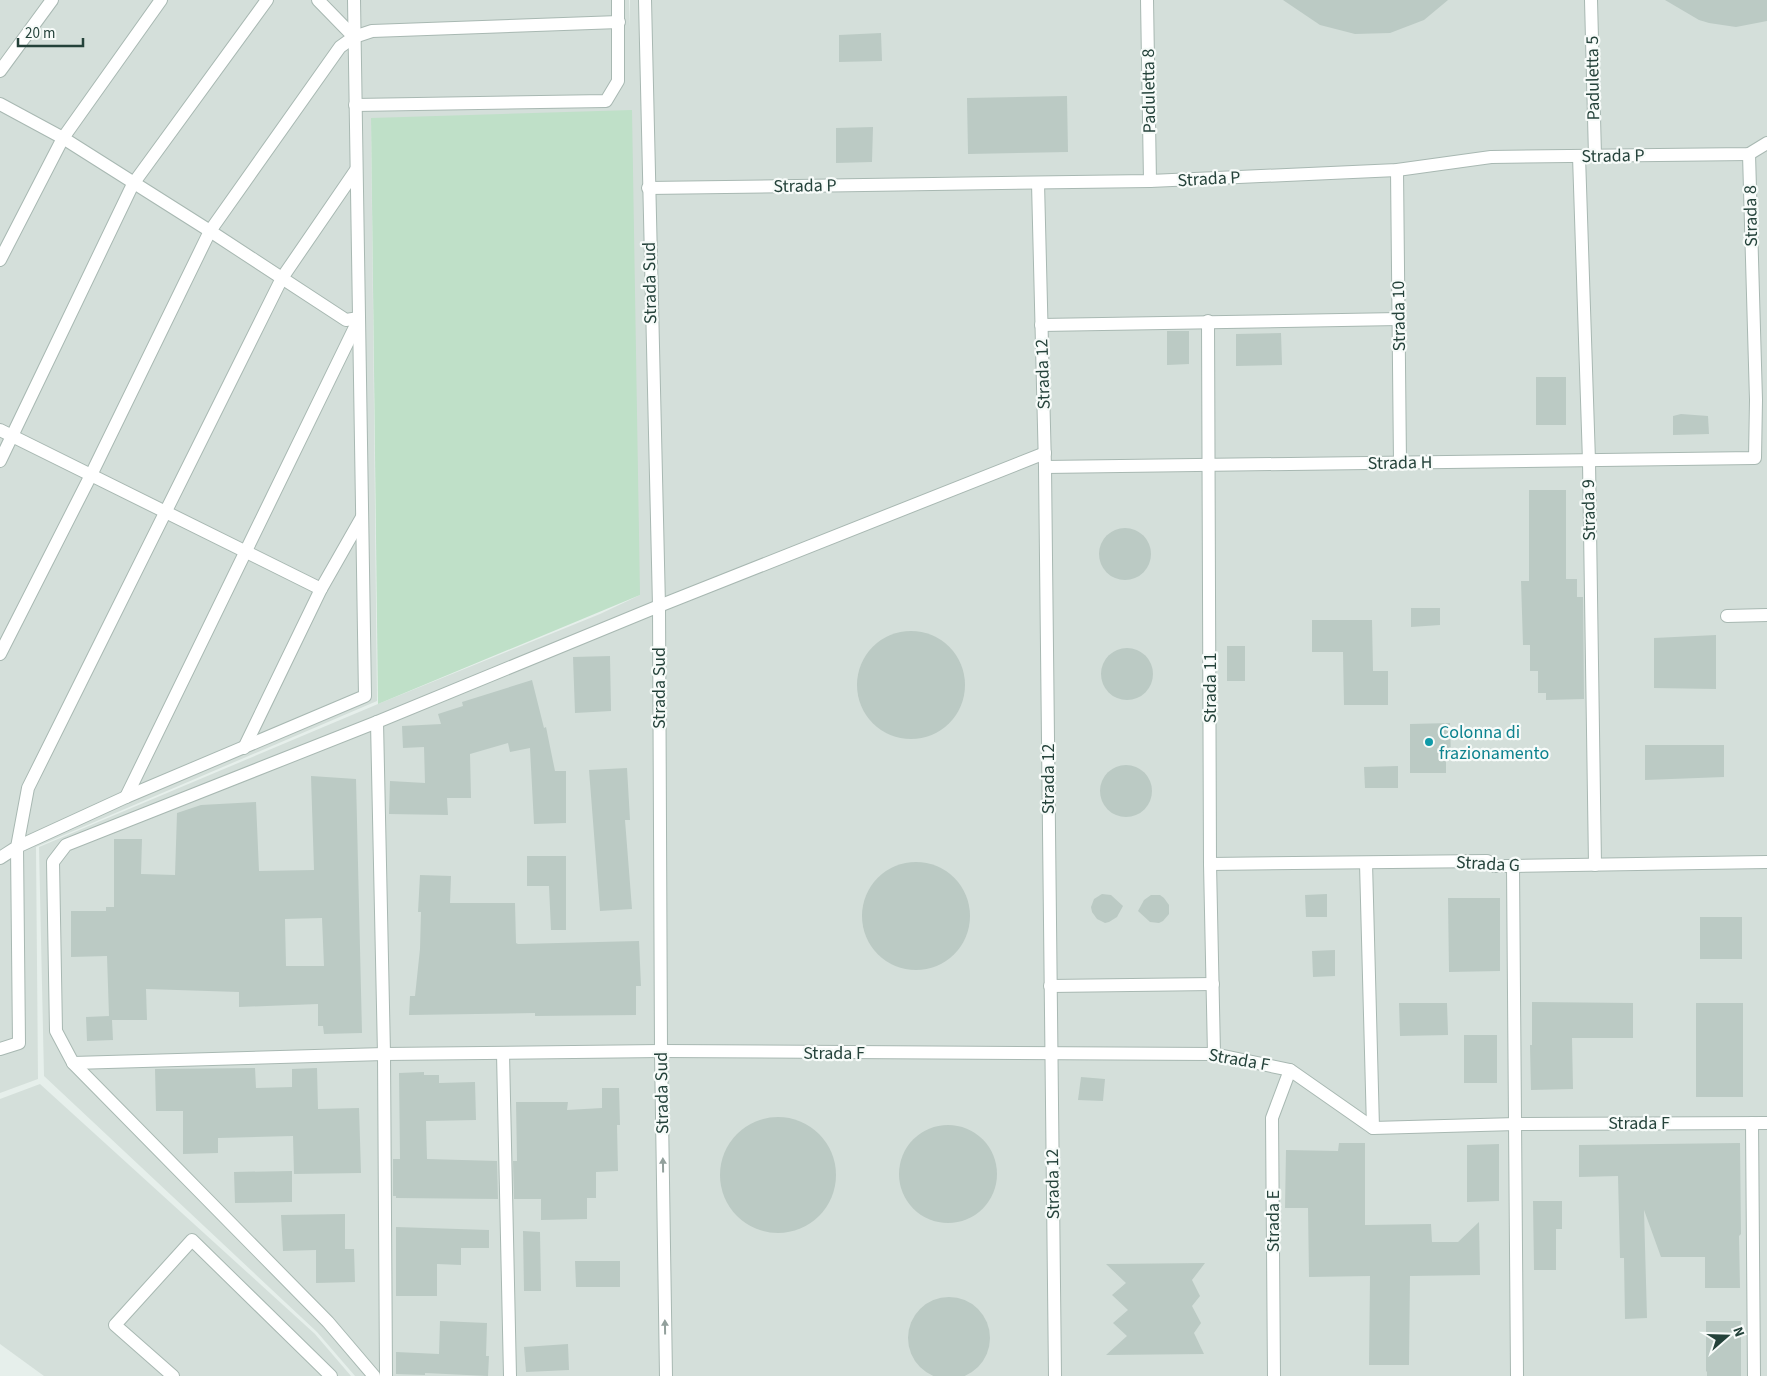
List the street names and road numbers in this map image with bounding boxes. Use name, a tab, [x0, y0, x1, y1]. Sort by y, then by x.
street label: Paduletta 5	[1580, 35, 1606, 121]
street label: Paduletta 8	[1136, 48, 1162, 134]
street label: Strada P	[1581, 143, 1645, 169]
street label: Strada P	[1177, 165, 1241, 193]
street label: Strada P	[773, 173, 837, 199]
street label: Strada 8	[1738, 185, 1764, 247]
street label: Strada Sud	[637, 242, 663, 324]
street label: Strada 10	[1386, 280, 1412, 352]
street label: Strada 12	[1029, 338, 1057, 410]
street label: Strada H	[1368, 450, 1432, 476]
street label: Strada 9	[1576, 479, 1602, 541]
street label: Strada Sud	[647, 647, 672, 729]
street label: Strada 11	[1198, 653, 1223, 723]
street label: Strada 12	[1036, 744, 1061, 814]
street label: Strada G	[1455, 850, 1521, 878]
street label: Strada F	[803, 1041, 865, 1066]
street label: Strada F	[1206, 1042, 1272, 1078]
street label: Strada Sud	[649, 1052, 675, 1134]
street label: Strada F	[1608, 1111, 1670, 1136]
street label: Strada 12	[1040, 1148, 1066, 1220]
street label: Strada E	[1261, 1190, 1286, 1252]

